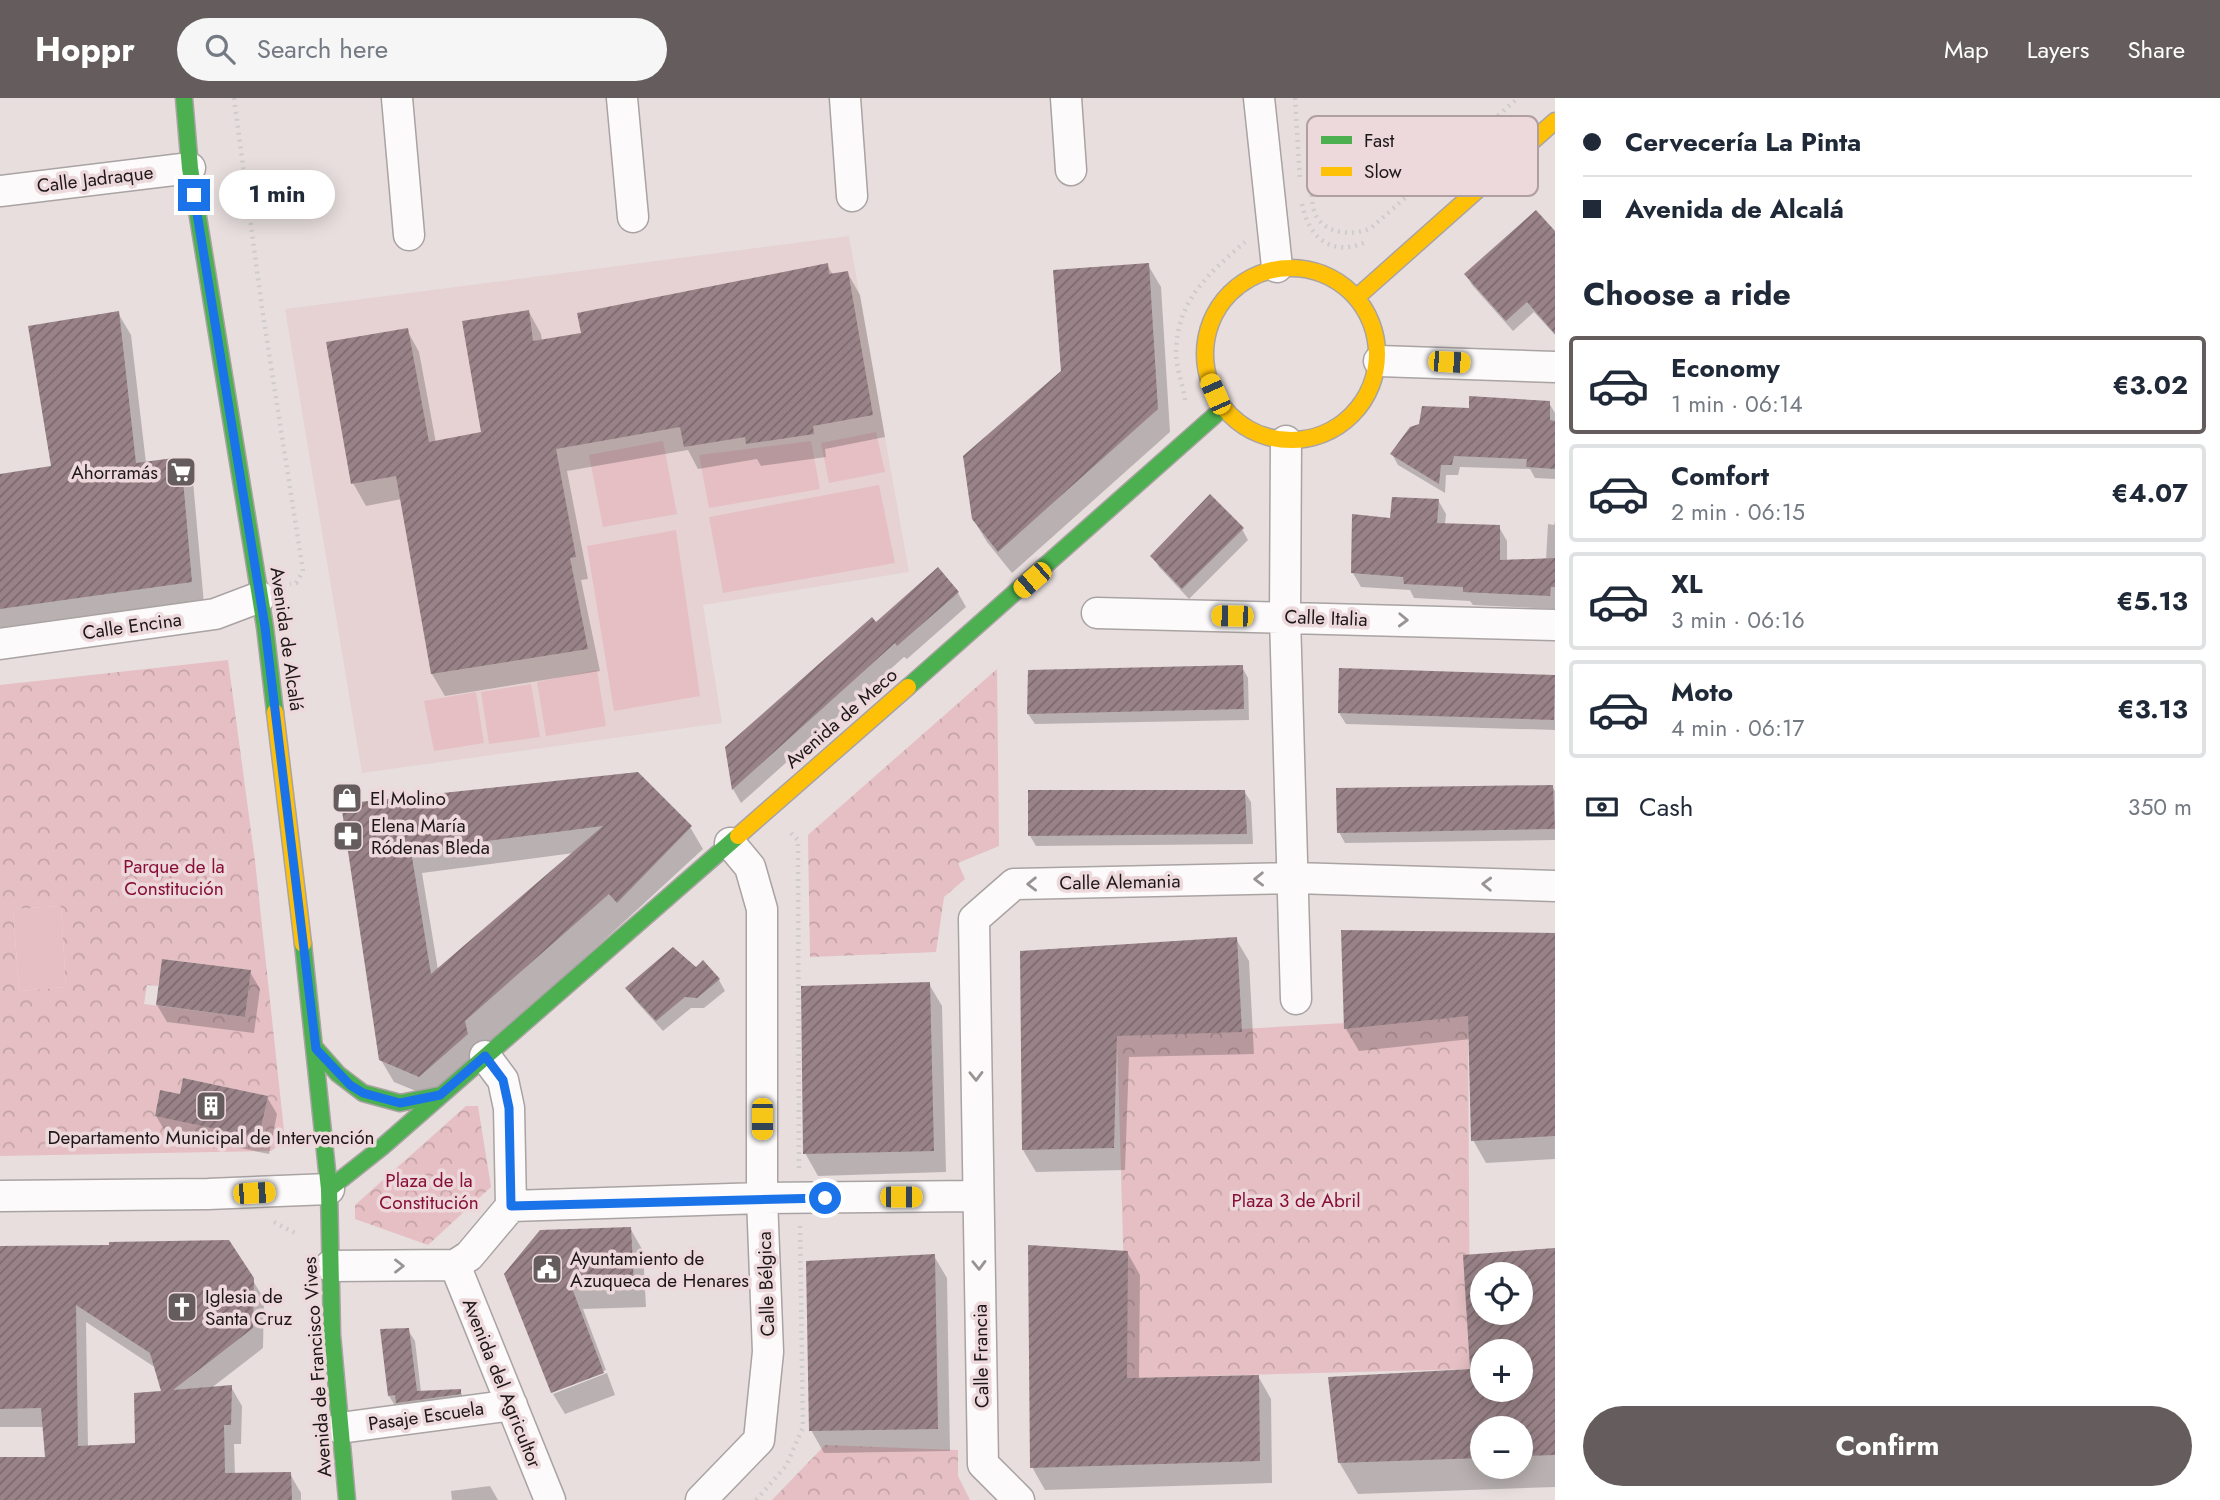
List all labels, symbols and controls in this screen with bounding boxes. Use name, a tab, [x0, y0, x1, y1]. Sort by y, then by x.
search box	[177, 18, 667, 81]
text: Hoppr	[35, 26, 135, 73]
icon: search	[201, 30, 239, 68]
text: Search here	[257, 30, 388, 68]
text: Map	[1944, 32, 1989, 67]
text: Layers	[2027, 32, 2089, 67]
text: Share	[2127, 32, 2185, 67]
legend	[1307, 116, 1538, 196]
text: Cervecería La Pinta	[1625, 123, 1861, 161]
text: Fast	[1364, 127, 1395, 154]
street label: Calle Jadraque	[35, 158, 155, 200]
text: Slow	[1364, 158, 1402, 185]
callout: 1 min	[218, 170, 334, 220]
text: 1 min	[248, 177, 306, 211]
route end	[178, 179, 210, 211]
text: Avenida de Alcalá	[1625, 190, 1844, 228]
text: Choose a ride	[1583, 271, 1791, 317]
text: Economy	[1671, 349, 1780, 387]
car	[1428, 350, 1471, 374]
icon: car	[1587, 354, 1650, 417]
text: €3.02	[2113, 366, 2188, 404]
car	[1197, 371, 1234, 417]
text: 1 min · 06:14	[1671, 387, 1803, 421]
supermarket icon: Ahorramás	[164, 455, 198, 489]
text: Comfort	[1671, 457, 1769, 495]
place label: Ahorramás	[71, 459, 158, 486]
icon: car	[1587, 462, 1650, 525]
text: €4.07	[2112, 474, 2188, 512]
text: 2 min · 06:15	[1671, 495, 1805, 529]
car	[1010, 558, 1055, 602]
street label: Avenida de Alcalá	[264, 565, 310, 713]
text: XL	[1671, 565, 1703, 603]
icon: car	[1587, 570, 1650, 633]
text: €5.13	[2116, 582, 2188, 620]
street label: Calle Italia	[1284, 603, 1368, 633]
text: 3 min · 06:16	[1671, 603, 1805, 637]
car	[1211, 605, 1254, 627]
street label: Calle Encina	[81, 606, 183, 646]
one-way arrow	[1397, 613, 1408, 628]
street label: Avenida de Meco	[779, 662, 903, 774]
text: Moto	[1671, 673, 1733, 711]
icon: car	[1587, 678, 1650, 741]
text: €3.13	[2117, 690, 2188, 728]
text: 4 min · 06:17	[1671, 711, 1804, 745]
shop icon: El Molino	[330, 781, 364, 815]
place label: El Molino	[370, 785, 446, 812]
icon: cash	[1583, 788, 1621, 826]
text: Cash	[1639, 788, 1693, 826]
text: 350 m	[2128, 790, 2192, 824]
place label: Elena María Ródenas Bleda	[371, 812, 490, 861]
pharmacy icon: Elena María Ródenas Bleda	[331, 819, 365, 853]
park label: Parque de la Constitución	[123, 853, 225, 902]
street label: Calle Alemania	[1059, 867, 1181, 897]
one-way arrow	[1254, 871, 1264, 887]
one-way arrow	[1026, 876, 1037, 892]
one-way arrow	[1481, 876, 1492, 891]
one-way arrow	[968, 1071, 984, 1082]
building icon: Departamento Municipal de Intervención	[194, 1089, 228, 1123]
car	[752, 1098, 773, 1140]
place label: Departamento Municipal de Intervención	[47, 1124, 375, 1151]
park label: Plaza de la Constitución	[379, 1167, 479, 1216]
car	[233, 1181, 276, 1205]
route start	[809, 1182, 841, 1214]
car	[881, 1187, 923, 1208]
park label: Plaza 3 de Abril	[1231, 1187, 1361, 1214]
street label: Calle Bélgica	[751, 1231, 781, 1337]
place label: Ayuntamiento de Azuqueca de Henares	[570, 1245, 749, 1294]
public building icon: Ayuntamiento de Azuqueca de Henares	[530, 1252, 564, 1286]
street label: Avenida de Francisco Vives	[296, 1256, 338, 1478]
one-way arrow	[394, 1258, 404, 1274]
one-way arrow	[971, 1259, 986, 1270]
map controls	[1470, 1262, 1533, 1479]
button: locate	[1470, 1262, 1533, 1325]
place label: Iglesia de Santa Cruz	[205, 1283, 292, 1332]
church icon: Iglesia de Santa Cruz	[165, 1290, 199, 1324]
street label: Avenida del Agricultor	[456, 1294, 548, 1472]
street label: Calle Francia	[967, 1304, 995, 1408]
button: +	[1470, 1339, 1533, 1402]
street label: Pasaje Escuela	[366, 1395, 486, 1437]
button: Confirm	[1583, 1406, 2192, 1486]
button: −	[1470, 1416, 1533, 1479]

